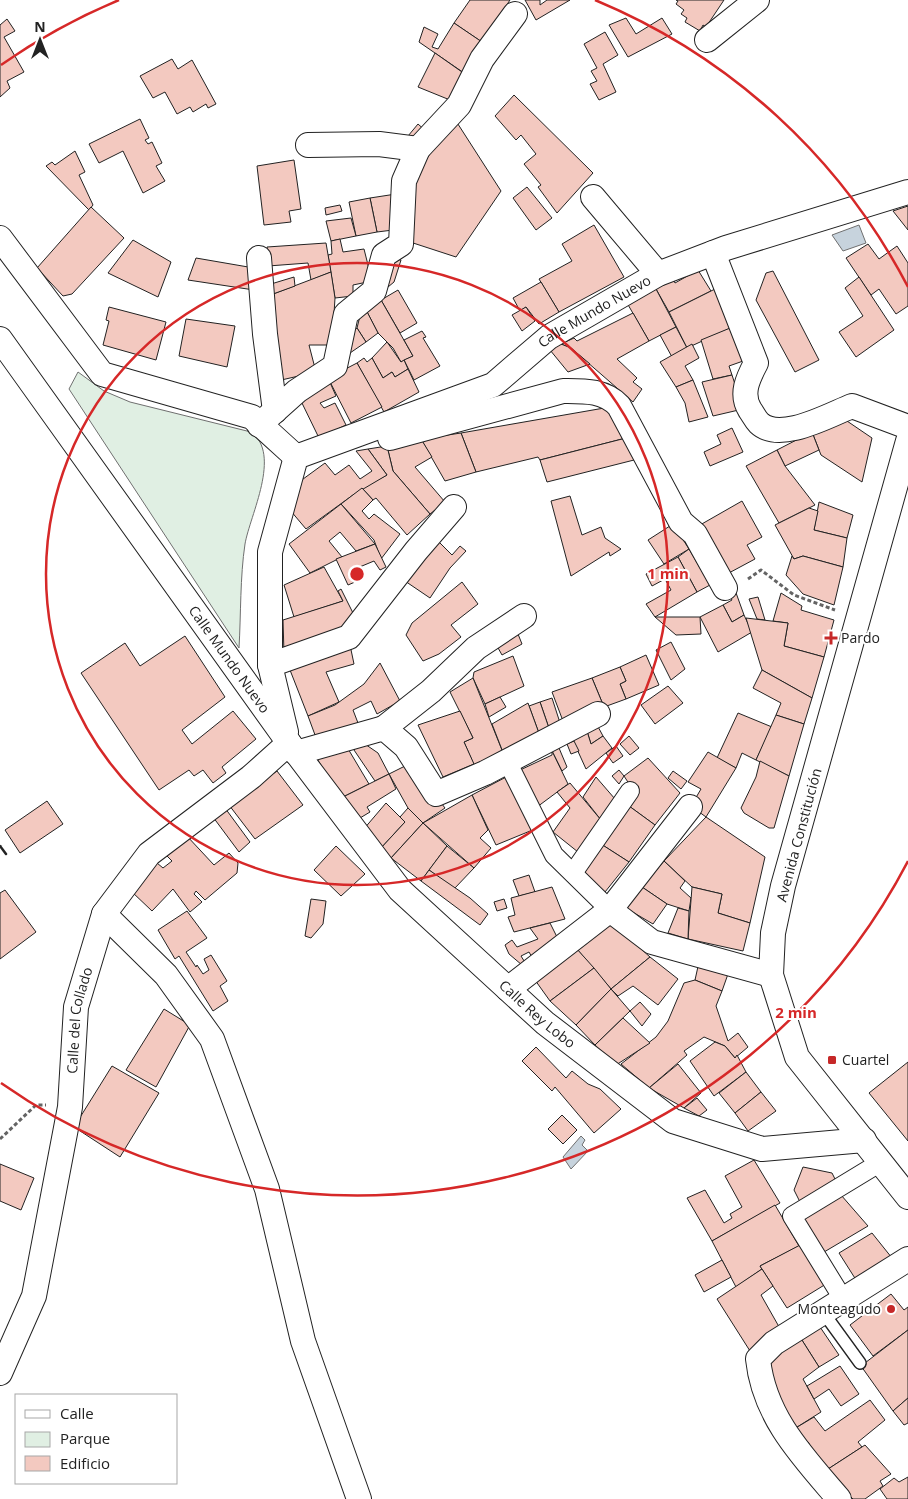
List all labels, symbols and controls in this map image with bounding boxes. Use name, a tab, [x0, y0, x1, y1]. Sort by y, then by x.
north arrow	[15, 15, 65, 65]
text: N	[34, 17, 46, 36]
street label: Calle Mundo Nuevo	[533, 270, 654, 352]
text: 1 min	[647, 563, 689, 583]
centre of rings	[348, 565, 366, 583]
street label: Calle Mundo Nuevo	[185, 602, 275, 717]
place label: Pardo	[841, 628, 880, 647]
marker: Pardo	[825, 632, 837, 644]
street label: Avenida Constitución	[772, 766, 826, 904]
street label: Calle del Collado	[62, 965, 97, 1074]
street label: Calle Rey Lobo	[495, 976, 580, 1052]
text: 2 min	[775, 1002, 817, 1022]
place label: Cuartel	[842, 1050, 889, 1069]
marker: Cuartel	[826, 1054, 838, 1066]
place label: Monteagudo	[798, 1299, 881, 1318]
marker: Monteagudo	[885, 1303, 897, 1315]
legend	[15, 1394, 178, 1484]
text: Calle	[60, 1403, 94, 1423]
text: Parque	[60, 1428, 110, 1448]
text: Edificio	[60, 1453, 110, 1473]

